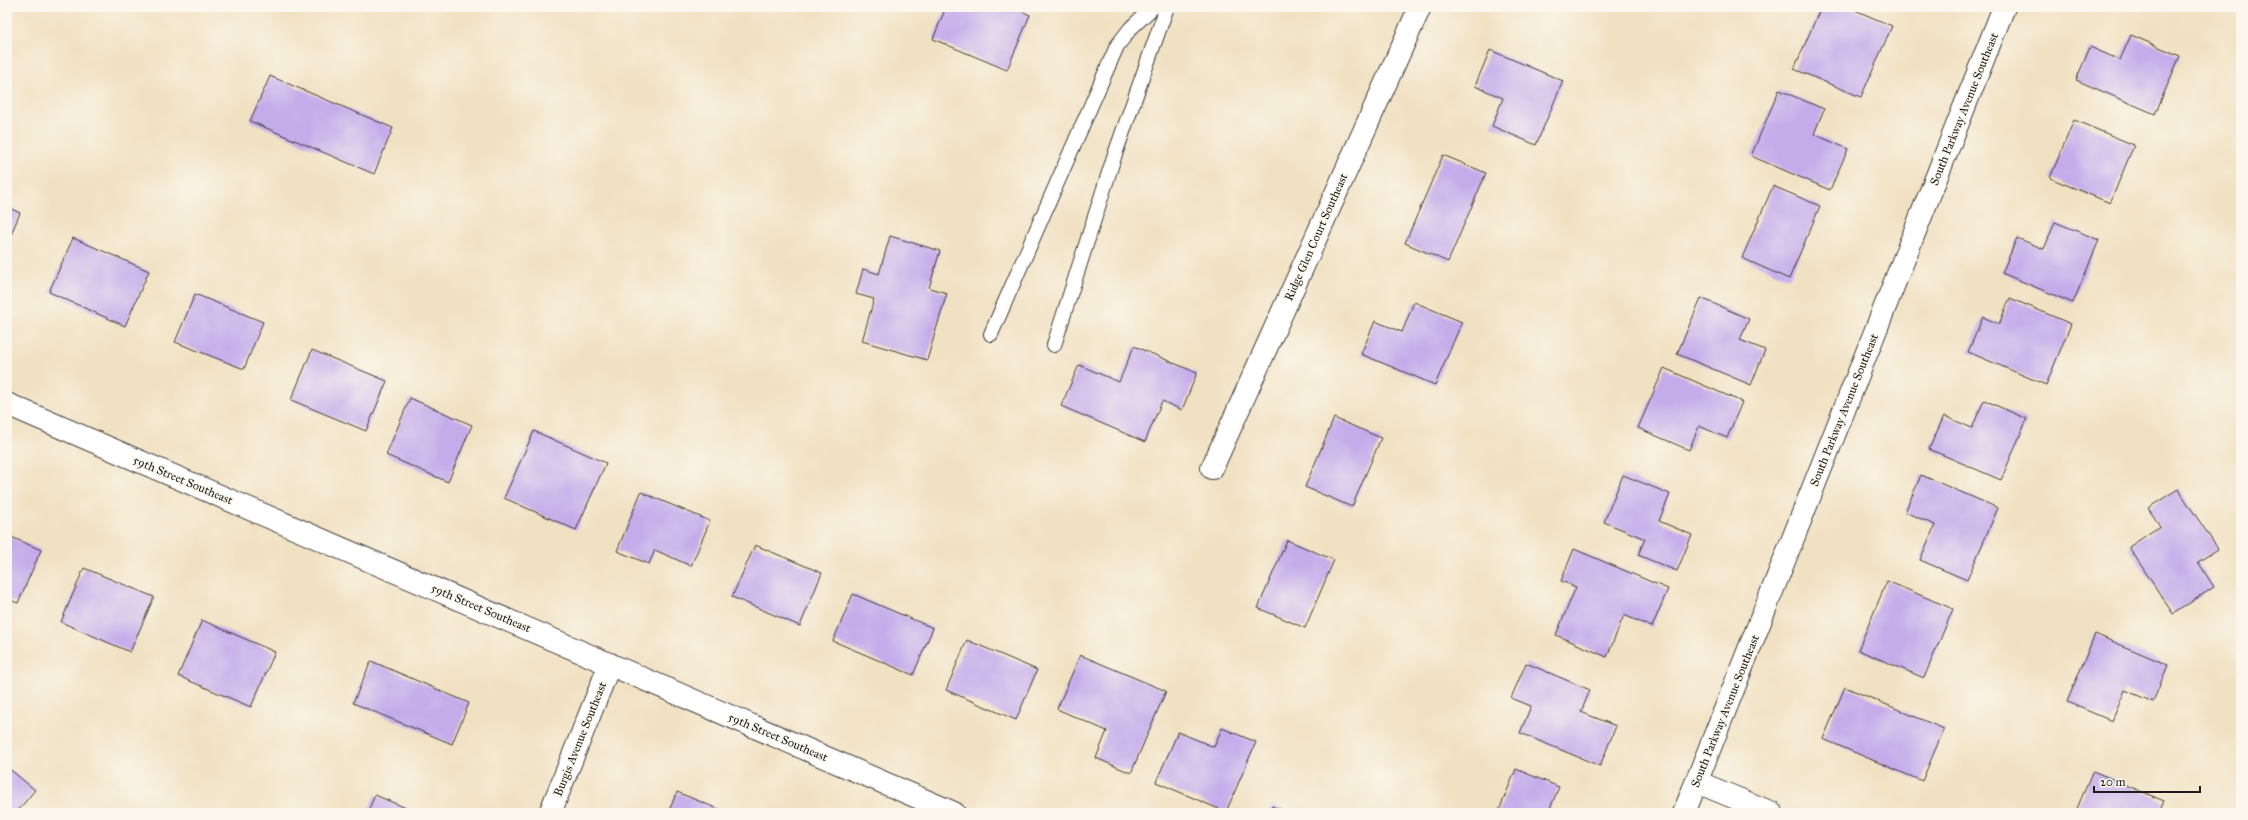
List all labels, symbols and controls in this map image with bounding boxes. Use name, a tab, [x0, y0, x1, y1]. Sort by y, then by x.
street label: South Parkway Avenue Southeast	[1927, 30, 2001, 187]
street label: Ridge Glen Court Southeast	[1282, 170, 1352, 303]
street label: South Parkway Avenue Southeast	[1807, 331, 1881, 488]
street label: 59th Street Southeast	[131, 453, 236, 508]
street label: 59th Street Southeast	[429, 581, 534, 636]
street label: South Parkway Avenue Southeast	[1688, 632, 1762, 789]
street label: Burgis Avenue Southeast	[551, 679, 611, 799]
street label: 59th Street Southeast	[726, 710, 831, 765]
scale bar	[2094, 768, 2200, 794]
text: 20 m	[2100, 775, 2126, 789]

